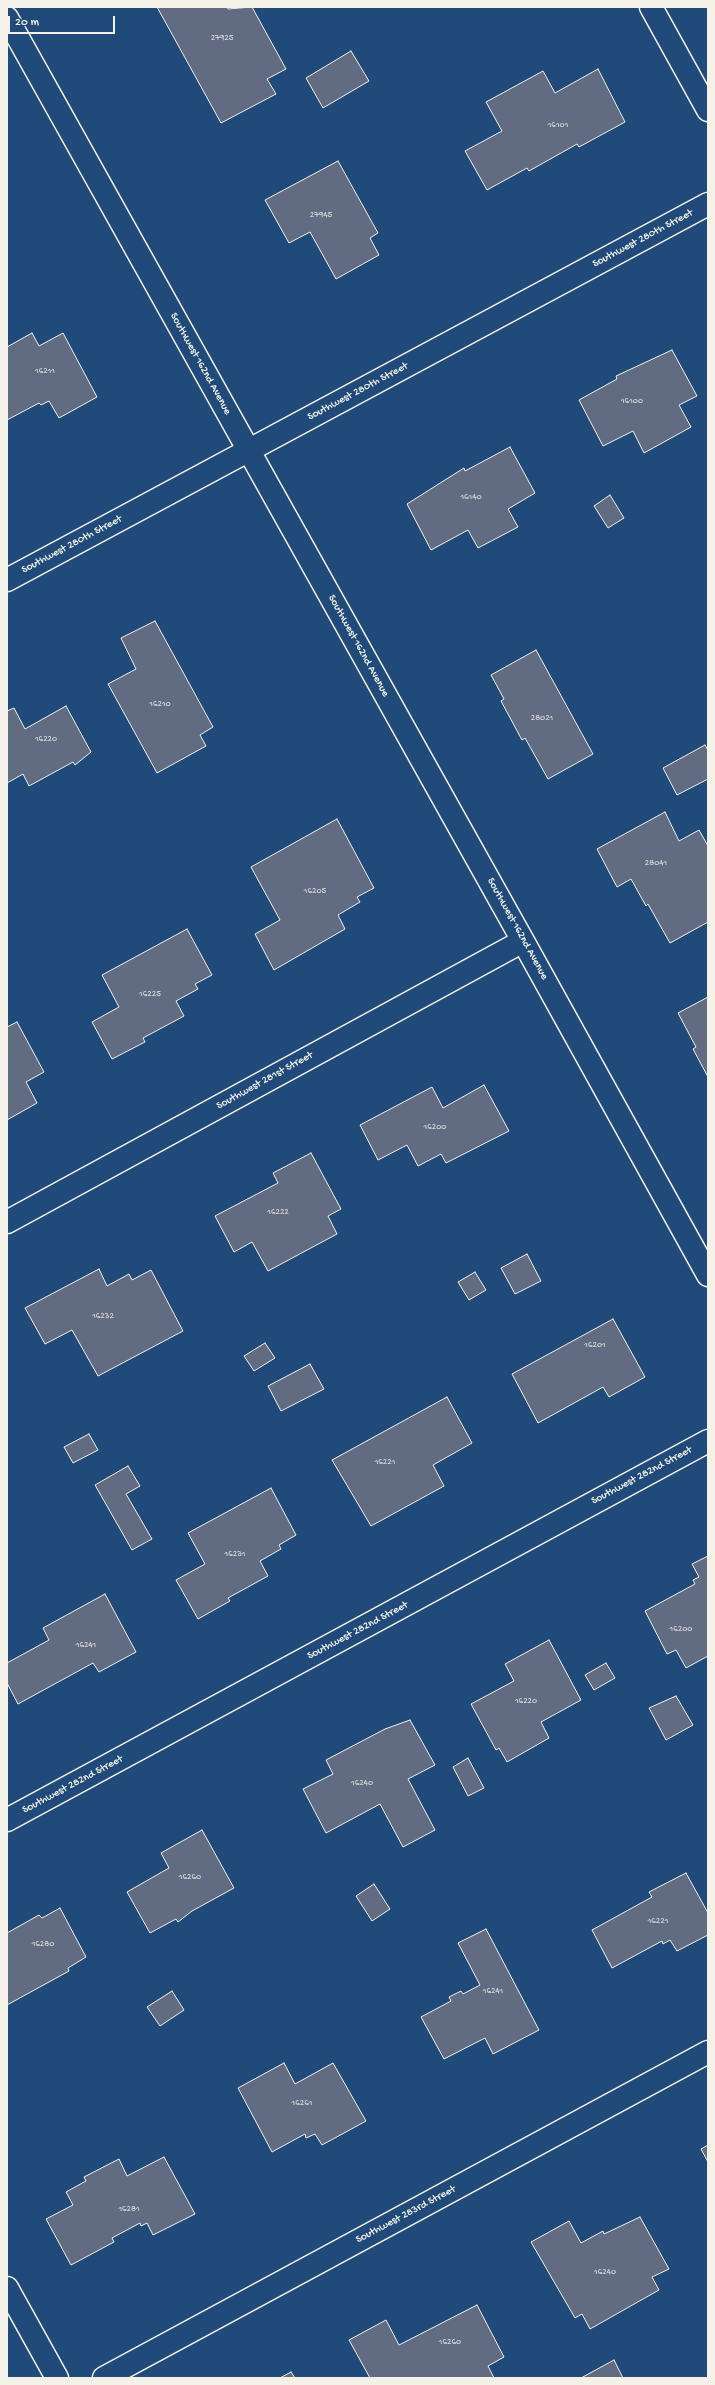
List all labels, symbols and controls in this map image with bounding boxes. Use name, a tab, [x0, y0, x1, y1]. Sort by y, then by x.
scale bar	[10, 8, 117, 34]
text: 20 m	[15, 16, 39, 30]
house number: 27925	[211, 34, 233, 44]
house number: 16101	[548, 121, 568, 131]
street label: Southwest 280th Street	[591, 207, 695, 271]
house number: 27945	[310, 211, 332, 221]
street label: Southwest 162nd Avenue	[166, 311, 234, 417]
street label: Southwest 280th Street	[306, 360, 410, 424]
house number: 16211	[35, 367, 55, 377]
house number: 16100	[621, 397, 643, 407]
house number: 16140	[460, 493, 482, 503]
street label: Southwest 280th Street	[20, 513, 124, 577]
street label: Southwest 162nd Avenue	[324, 593, 392, 699]
house number: 16210	[149, 700, 171, 710]
house number: 28021	[531, 714, 553, 724]
house number: 16220	[35, 735, 57, 745]
house number: 28041	[645, 859, 667, 869]
street label: Southwest 162nd Avenue	[483, 876, 551, 982]
house number: 16205	[304, 887, 326, 897]
house number: 16225	[139, 990, 161, 1000]
street label: Southwest 281st Street	[215, 1049, 315, 1113]
house number: 16200	[424, 1123, 446, 1133]
house number: 16222	[267, 1208, 289, 1218]
house number: 16232	[92, 1312, 114, 1322]
house number: 16201	[584, 1341, 606, 1351]
street label: Southwest 282nd Street	[589, 1444, 695, 1508]
house number: 16221	[375, 1458, 395, 1468]
house number: 16231	[225, 1550, 245, 1560]
street label: Southwest 282nd Street	[305, 1599, 411, 1663]
house number: 16200	[670, 1625, 692, 1635]
house number: 16241	[76, 1641, 96, 1651]
house number: 16220	[515, 1697, 537, 1707]
street label: Southwest 282nd Street	[20, 1753, 126, 1817]
house number: 16240	[351, 1779, 373, 1789]
house number: 16260	[179, 1873, 201, 1883]
house number: 16221	[648, 1917, 668, 1927]
house number: 16280	[32, 1940, 54, 1950]
house number: 16241	[483, 1987, 503, 1997]
house number: 16261	[292, 2099, 312, 2109]
street label: Southwest 283rd Street	[354, 2183, 458, 2247]
house number: 16281	[118, 2205, 140, 2215]
house number: 16240	[594, 2268, 616, 2278]
house number: 16260	[439, 2338, 461, 2348]

